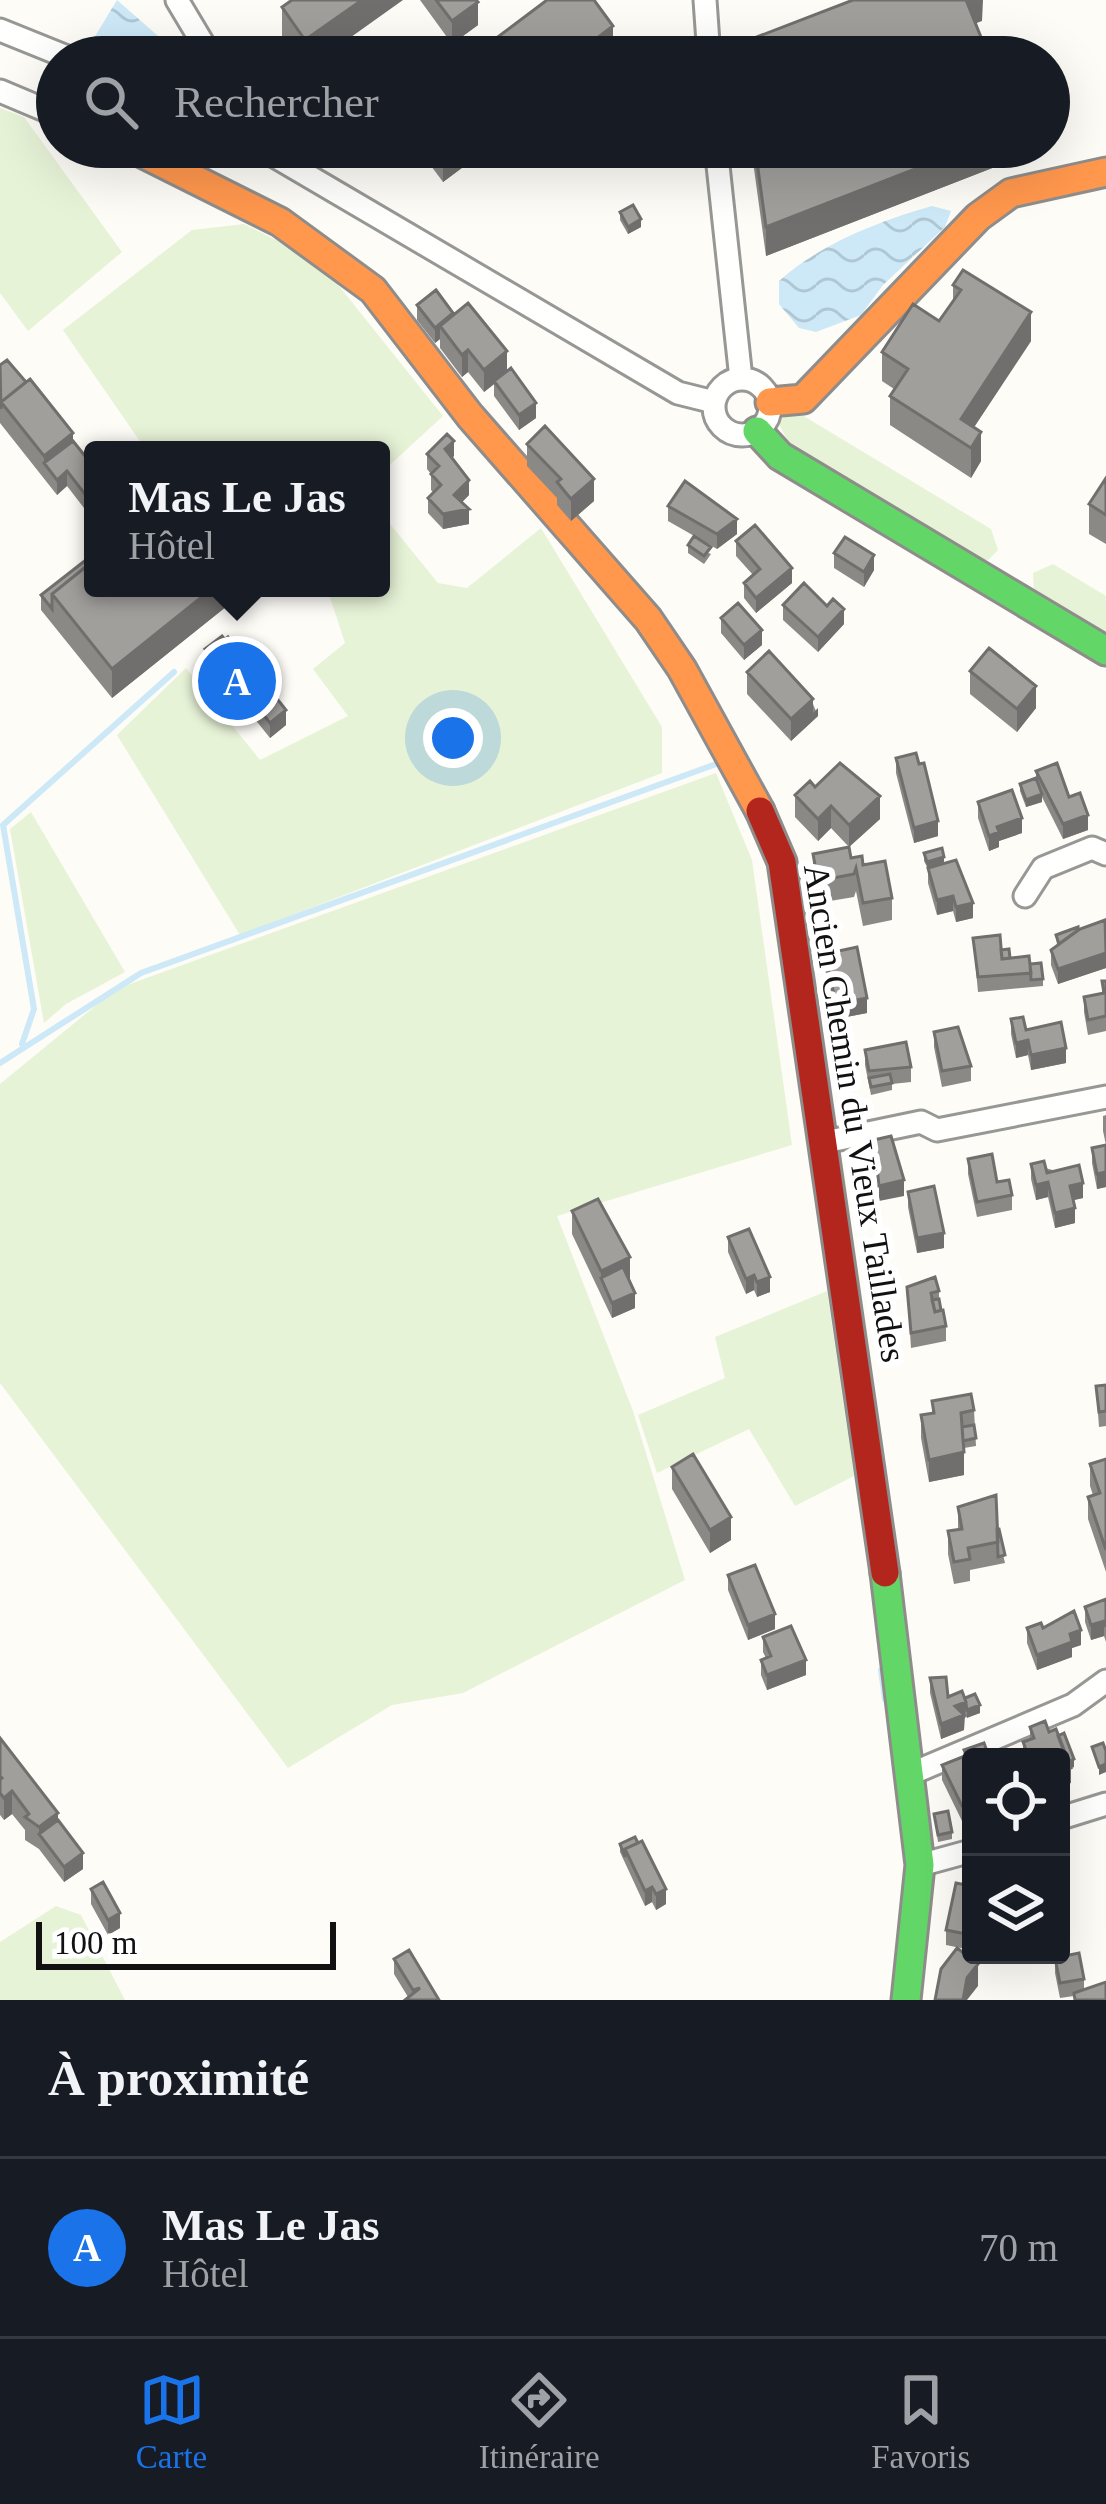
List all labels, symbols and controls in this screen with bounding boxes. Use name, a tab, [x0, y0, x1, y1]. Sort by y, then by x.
search box	[36, 36, 1070, 168]
icon: search	[78, 69, 144, 135]
text: Rechercher	[174, 77, 379, 127]
popup	[84, 441, 390, 597]
text: Mas Le Jas	[128, 472, 346, 522]
text: Hôtel	[128, 524, 215, 567]
pin: A	[198, 636, 276, 726]
your location	[423, 708, 483, 768]
street label: Ancien Chemin du Vieux Taillades	[796, 861, 914, 1365]
map controls	[962, 1748, 1070, 1964]
button: locate	[962, 1748, 1070, 1856]
button: layers	[962, 1856, 1070, 1964]
scale bar	[36, 1916, 336, 1969]
text: 100 m	[54, 1925, 137, 1961]
text: À proximité	[48, 2050, 309, 2106]
text: Mas Le Jas	[162, 2200, 380, 2250]
text: A	[73, 2226, 101, 2269]
text: 70 m	[979, 2226, 1058, 2269]
text: Hôtel	[162, 2252, 249, 2295]
tab: Carte	[136, 2367, 207, 2476]
tab: Itinéraire	[479, 2367, 600, 2476]
tab: Favoris	[871, 2367, 970, 2476]

